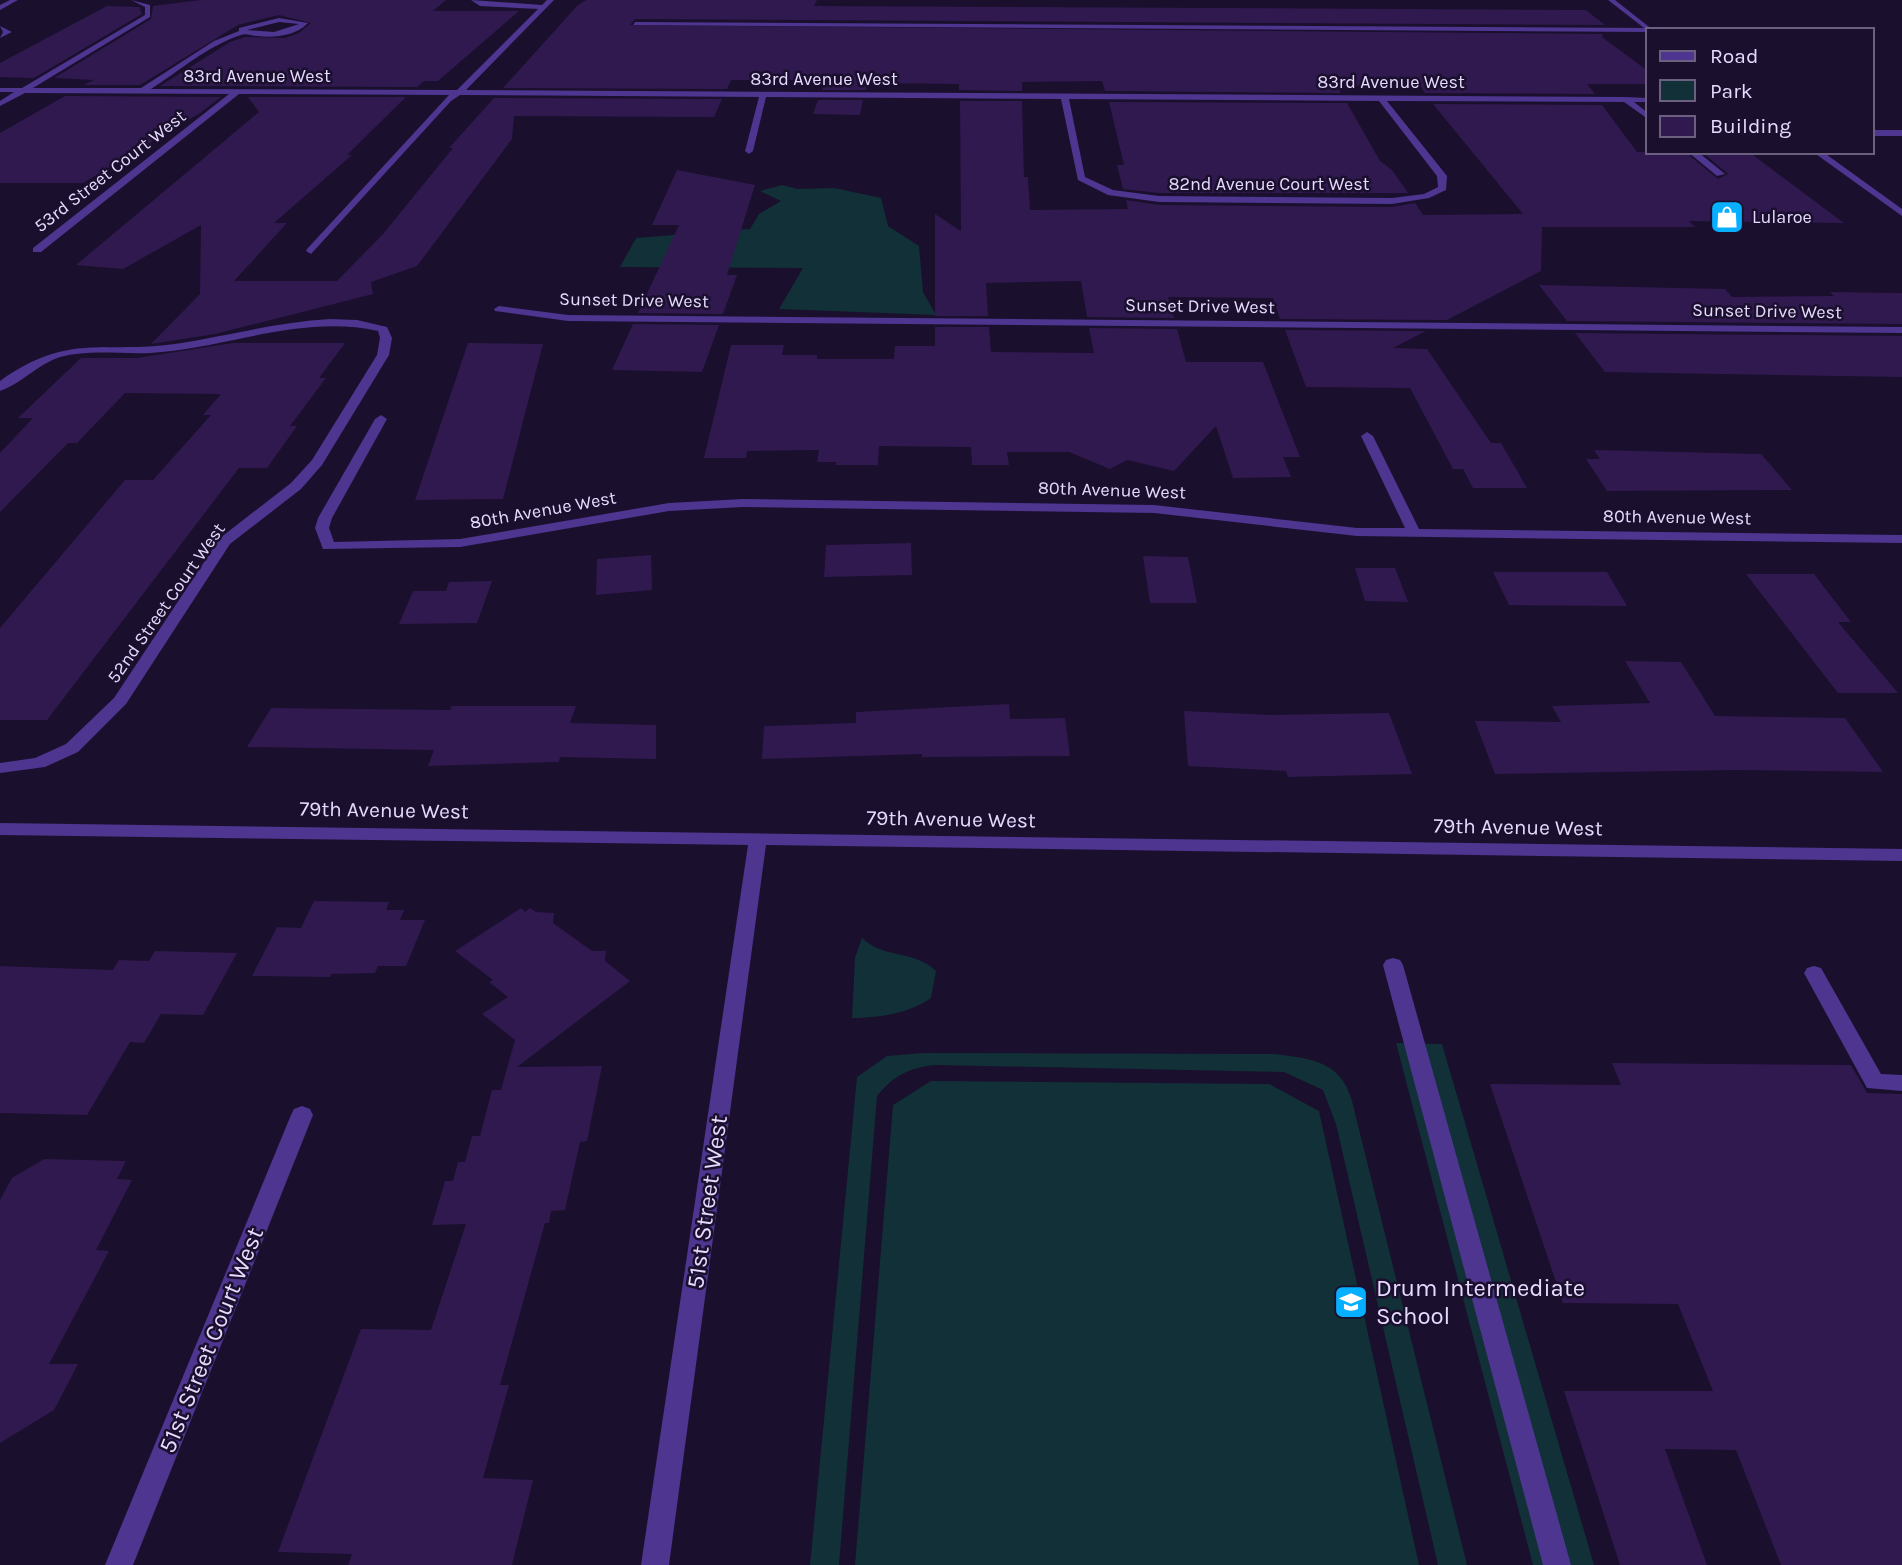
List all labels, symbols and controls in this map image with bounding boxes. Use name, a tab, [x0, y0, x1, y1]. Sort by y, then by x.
legend	[1646, 28, 1874, 154]
text: Road	[1710, 44, 1758, 68]
street label: 83rd Avenue West	[183, 65, 331, 87]
street label: 83rd Avenue West	[750, 68, 898, 90]
street label: 83rd Avenue West	[1317, 71, 1465, 93]
text: Park	[1710, 79, 1753, 103]
street label: 53rd Street Court West	[30, 105, 190, 237]
text: Building	[1710, 114, 1791, 138]
street label: 82nd Avenue Court West	[1168, 173, 1370, 195]
shop icon: Lularoe	[1708, 198, 1746, 236]
place label: Lularoe	[1752, 206, 1812, 228]
street label: Sunset Drive West	[559, 288, 709, 312]
street label: Sunset Drive West	[1125, 294, 1275, 318]
street label: Sunset Drive West	[1692, 299, 1842, 323]
street label: 80th Avenue West	[1038, 476, 1187, 504]
street label: 80th Avenue West	[468, 486, 618, 534]
street label: 80th Avenue West	[1603, 505, 1751, 529]
street label: 52nd Street Court West	[102, 519, 230, 687]
street label: 79th Avenue West	[299, 797, 469, 823]
street label: 79th Avenue West	[866, 806, 1036, 832]
street label: 79th Avenue West	[1433, 814, 1603, 840]
street label: 51st Street West	[681, 1113, 733, 1291]
street label: 51st Street Court West	[153, 1223, 269, 1457]
place label: Drum Intermediate School	[1376, 1274, 1585, 1330]
school or university icon: Drum Intermediate School	[1332, 1283, 1370, 1321]

